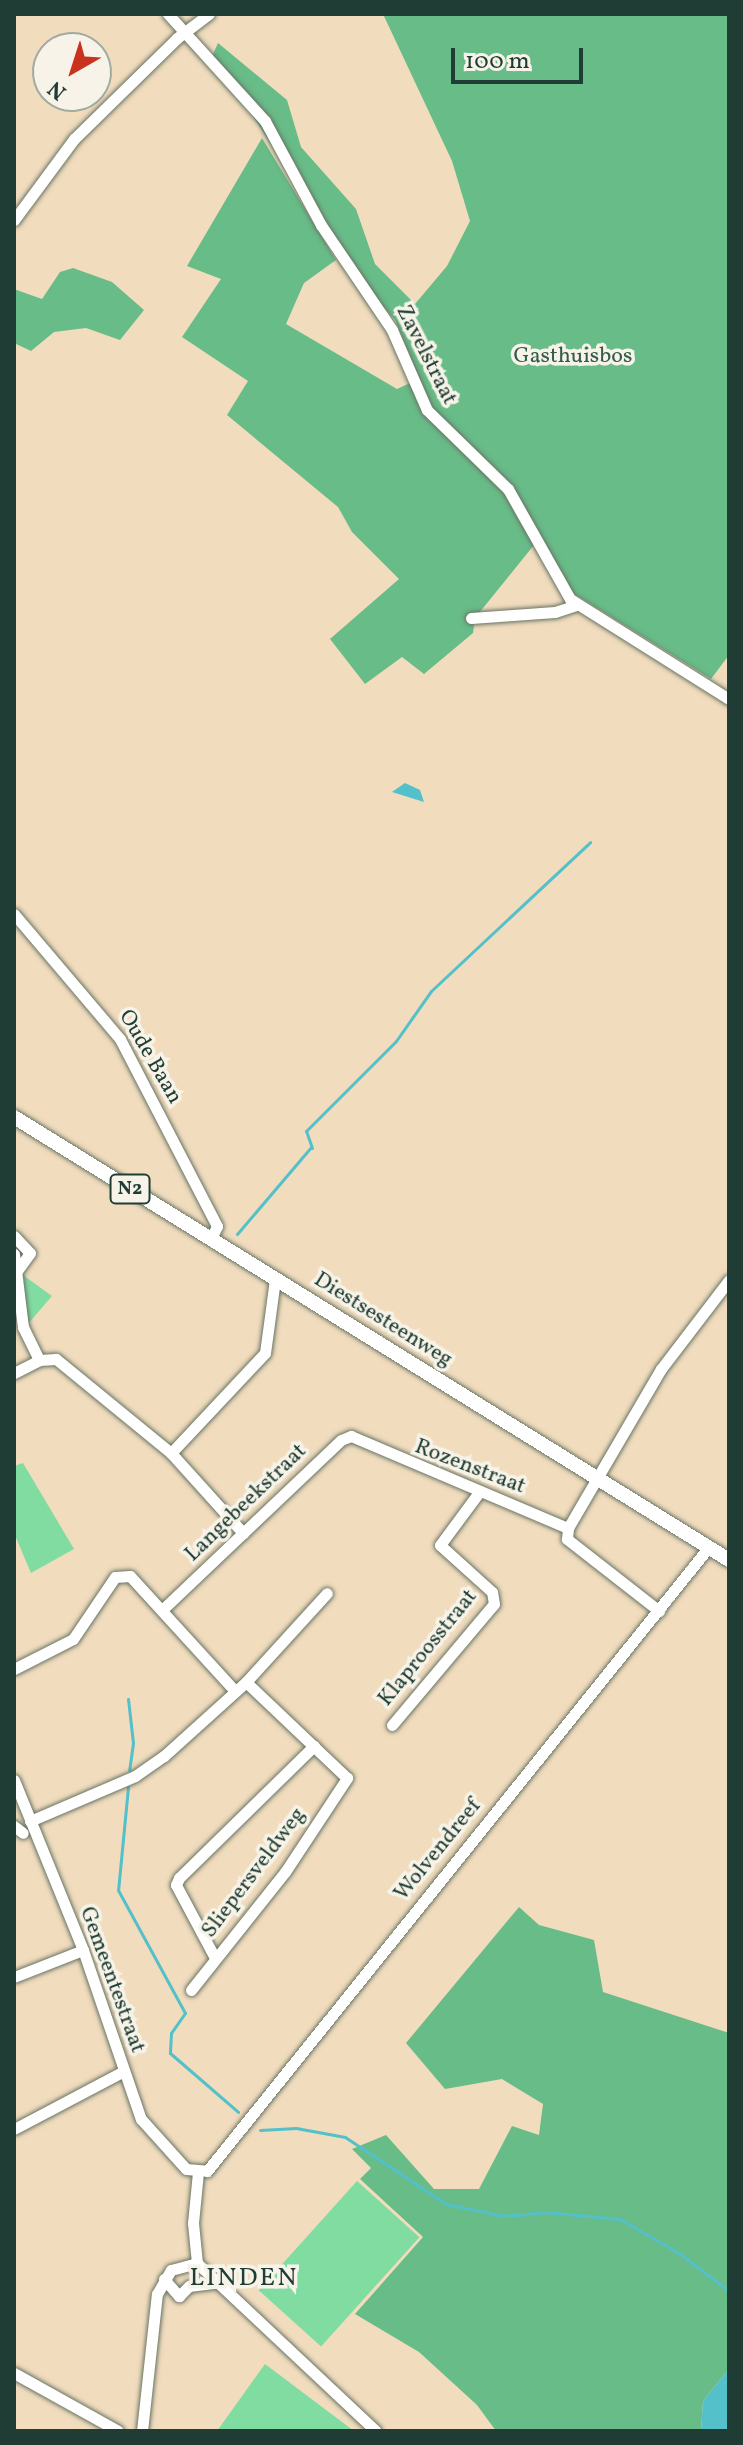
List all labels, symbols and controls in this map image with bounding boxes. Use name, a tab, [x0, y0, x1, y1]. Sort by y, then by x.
north arrow	[32, 32, 112, 112]
scale bar	[455, 32, 587, 82]
text: 100 m	[465, 45, 530, 79]
text: N	[42, 72, 74, 107]
street label: Zavelstraat	[390, 301, 462, 409]
park label: Gasthuisbos	[514, 344, 632, 370]
street label: Oude Baan	[112, 1005, 188, 1109]
road number: N2	[108, 1173, 152, 1205]
street label: Diestsesteenweg	[309, 1267, 457, 1373]
street label: Rozenstraat	[411, 1434, 529, 1500]
street label: Langebeekstraat	[180, 1438, 312, 1568]
street label: Klaproosstraat	[373, 1584, 483, 1712]
street label: Wolvendreef	[389, 1794, 487, 1906]
street label: Sliepersveldweg	[196, 1803, 312, 1943]
street label: Gemeentestraat	[73, 1903, 151, 2057]
district label: LINDEN	[190, 2263, 298, 2295]

